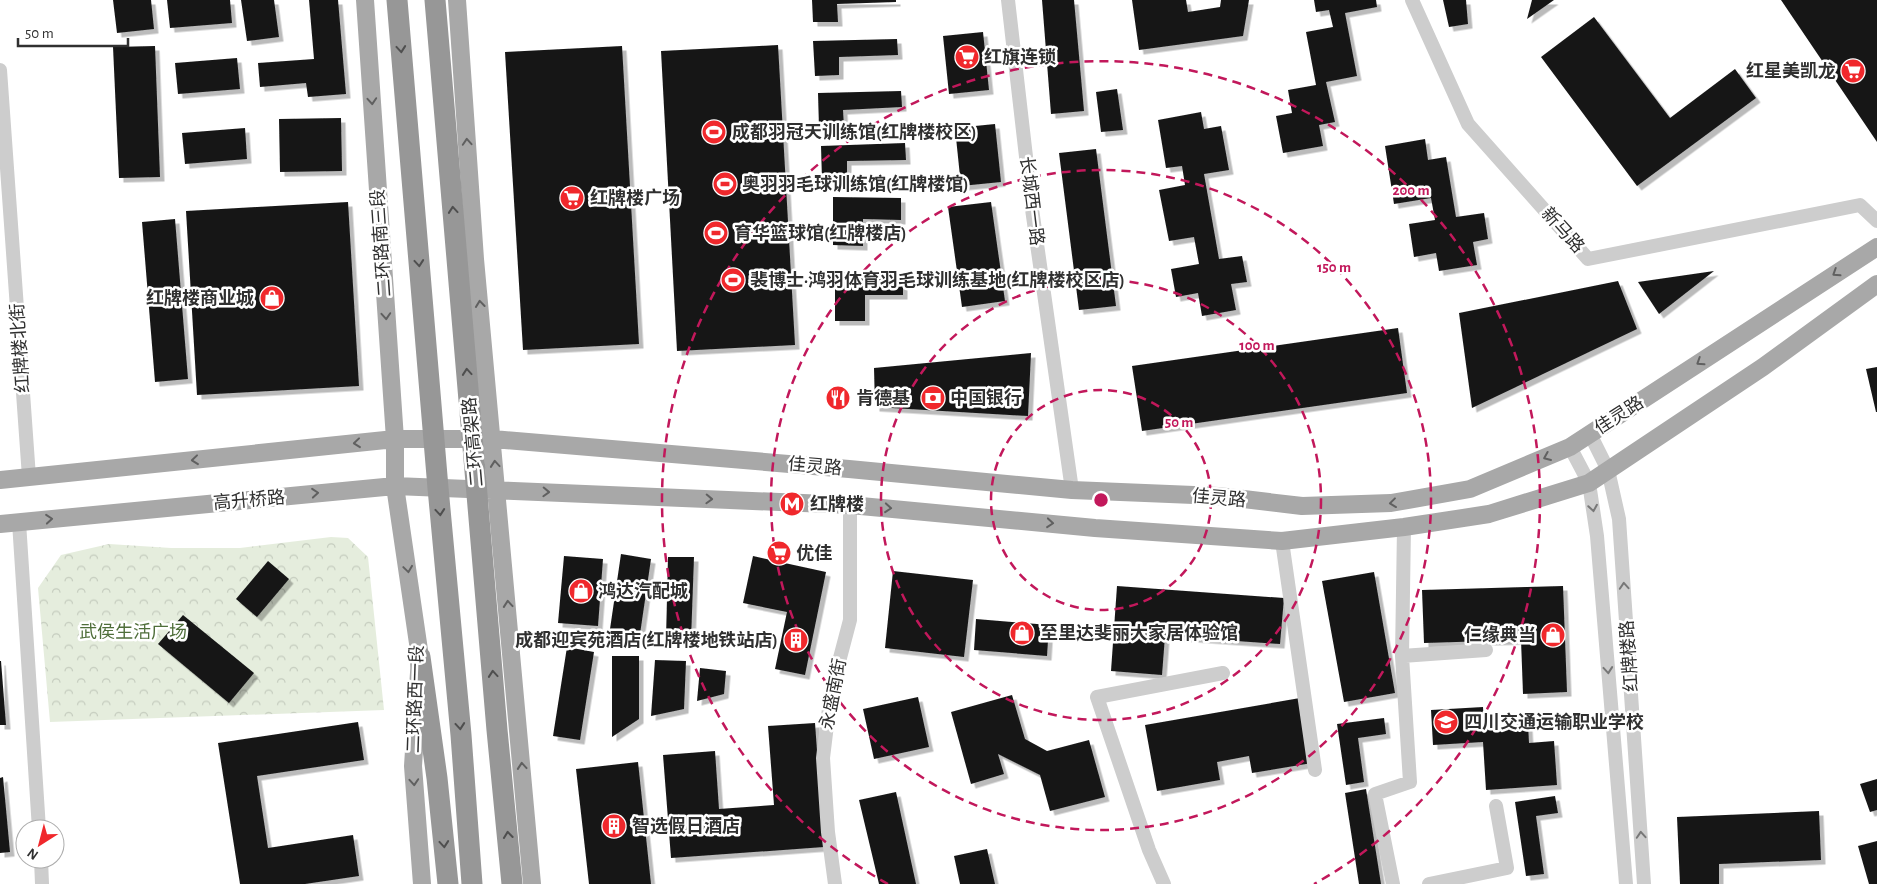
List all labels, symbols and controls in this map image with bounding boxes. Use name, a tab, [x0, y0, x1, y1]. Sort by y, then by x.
scale bar	[18, 15, 128, 47]
text: 50 m	[25, 26, 54, 41]
supermarket icon: 红旗连锁	[954, 44, 980, 70]
one-way arrow	[396, 45, 407, 53]
place label: 红旗连锁	[984, 47, 1056, 67]
supermarket icon: 红星美凯龙	[1840, 58, 1866, 84]
place label: 红星美凯龙	[1746, 61, 1836, 81]
one-way arrow	[366, 97, 377, 105]
sports icon: 成都羽冠天训练馆(红牌楼校区)	[701, 119, 727, 145]
place label: 成都羽冠天训练馆(红牌楼校区)	[732, 122, 977, 142]
one-way arrow	[462, 137, 473, 145]
street label: 长城西一路	[1017, 155, 1047, 247]
sports icon: 奥羽羽毛球训练馆(红牌楼馆)	[712, 171, 738, 197]
place label: 奥羽羽毛球训练馆(红牌楼馆)	[742, 174, 969, 194]
text: 200 m	[1392, 183, 1430, 198]
supermarket icon: 红牌楼广场	[559, 185, 585, 211]
street label: 二环路南三段	[367, 188, 395, 298]
place label: 红牌楼广场	[590, 188, 680, 208]
street label: 新马路	[1538, 203, 1588, 257]
one-way arrow	[447, 206, 458, 214]
sports icon: 育华篮球馆(红牌楼店)	[703, 220, 729, 246]
place label: 育华篮球馆(红牌楼店)	[734, 223, 907, 243]
one-way arrow	[413, 259, 424, 267]
text: 150 m	[1317, 260, 1351, 275]
sports icon: 裴博士·鸿羽体育羽毛球训练基地(红牌楼校区店)	[720, 267, 746, 293]
one-way arrow	[1833, 267, 1842, 276]
place label: 裴博士·鸿羽体育羽毛球训练基地(红牌楼校区店)	[750, 270, 1125, 290]
shop icon: 红牌楼商业城	[259, 285, 285, 311]
place label: 红牌楼商业城	[146, 288, 254, 308]
one-way arrow	[475, 299, 486, 307]
street label: 红牌楼北街	[7, 302, 33, 394]
one-way arrow	[381, 312, 392, 320]
text: 100 m	[1239, 338, 1275, 353]
one-way arrow	[1696, 356, 1706, 365]
one-way arrow	[461, 368, 472, 376]
restaurant icon: 肯德基	[825, 385, 851, 411]
bank icon: 中国银行	[920, 385, 946, 411]
place label: 中国银行	[950, 387, 1022, 408]
place label: 肯德基	[856, 388, 910, 408]
street label: 佳灵路	[1591, 392, 1647, 438]
street label: 二环高架路	[459, 396, 487, 488]
text: 50 m	[1165, 415, 1193, 430]
one-way arrow	[353, 437, 361, 448]
one-way arrow	[1543, 450, 1552, 461]
one-way arrow	[191, 454, 199, 465]
street label: 佳灵路	[787, 454, 843, 478]
one-way arrow	[490, 460, 501, 468]
one-way arrow	[542, 486, 550, 497]
street label: 佳灵路	[1191, 486, 1247, 510]
street label: 高升桥路	[212, 487, 286, 513]
one-way arrow	[311, 488, 319, 499]
metro station icon: 红牌楼	[779, 491, 805, 517]
centre of rings	[1092, 491, 1110, 509]
one-way arrow	[705, 493, 713, 504]
place label: 红牌楼	[810, 494, 864, 514]
one-way arrow	[1388, 497, 1396, 508]
one-way arrow	[885, 503, 893, 514]
one-way arrow	[1587, 505, 1598, 513]
one-way arrow	[434, 508, 445, 516]
one-way arrow	[45, 514, 53, 525]
one-way arrow	[1046, 518, 1054, 529]
supermarket icon: 优佳	[766, 540, 792, 566]
place label: 优佳	[796, 543, 832, 563]
one-way arrow	[402, 564, 412, 573]
shop icon: 鸿达汽配城	[568, 578, 594, 604]
place label: 鸿达汽配城	[598, 581, 688, 601]
one-way arrow	[1618, 582, 1629, 590]
one-way arrow	[502, 600, 513, 608]
street label: 红牌楼路	[1617, 619, 1641, 693]
shop icon: 至里达斐丽大家居体验馆	[1009, 620, 1035, 646]
park label: 武侯生活广场	[79, 622, 187, 642]
shop icon: 仁缘典当	[1540, 622, 1566, 648]
place label: 至里达斐丽大家居体验馆	[1040, 623, 1238, 643]
place label: 仁缘典当	[1464, 624, 1536, 645]
building icon: 成都迎宾苑酒店(红牌楼地铁站店)	[783, 627, 809, 653]
place label: 成都迎宾苑酒店(红牌楼地铁站店)	[515, 630, 778, 650]
street label: 二环路西一段	[403, 645, 427, 753]
street label: 永盛南街	[816, 657, 850, 731]
one-way arrow	[1602, 666, 1613, 674]
one-way arrow	[487, 669, 498, 677]
school or university icon: 四川交通运输职业学校	[1433, 709, 1459, 735]
place label: 四川交通运输职业学校	[1464, 712, 1644, 732]
one-way arrow	[455, 722, 466, 730]
one-way arrow	[517, 761, 528, 769]
one-way arrow	[409, 779, 420, 787]
building icon: 智选假日酒店	[601, 813, 627, 839]
place label: 智选假日酒店	[632, 816, 740, 836]
north arrow	[15, 819, 65, 869]
one-way arrow	[503, 831, 514, 839]
one-way arrow	[1635, 831, 1646, 839]
one-way arrow	[438, 840, 449, 848]
text: N	[25, 845, 41, 862]

